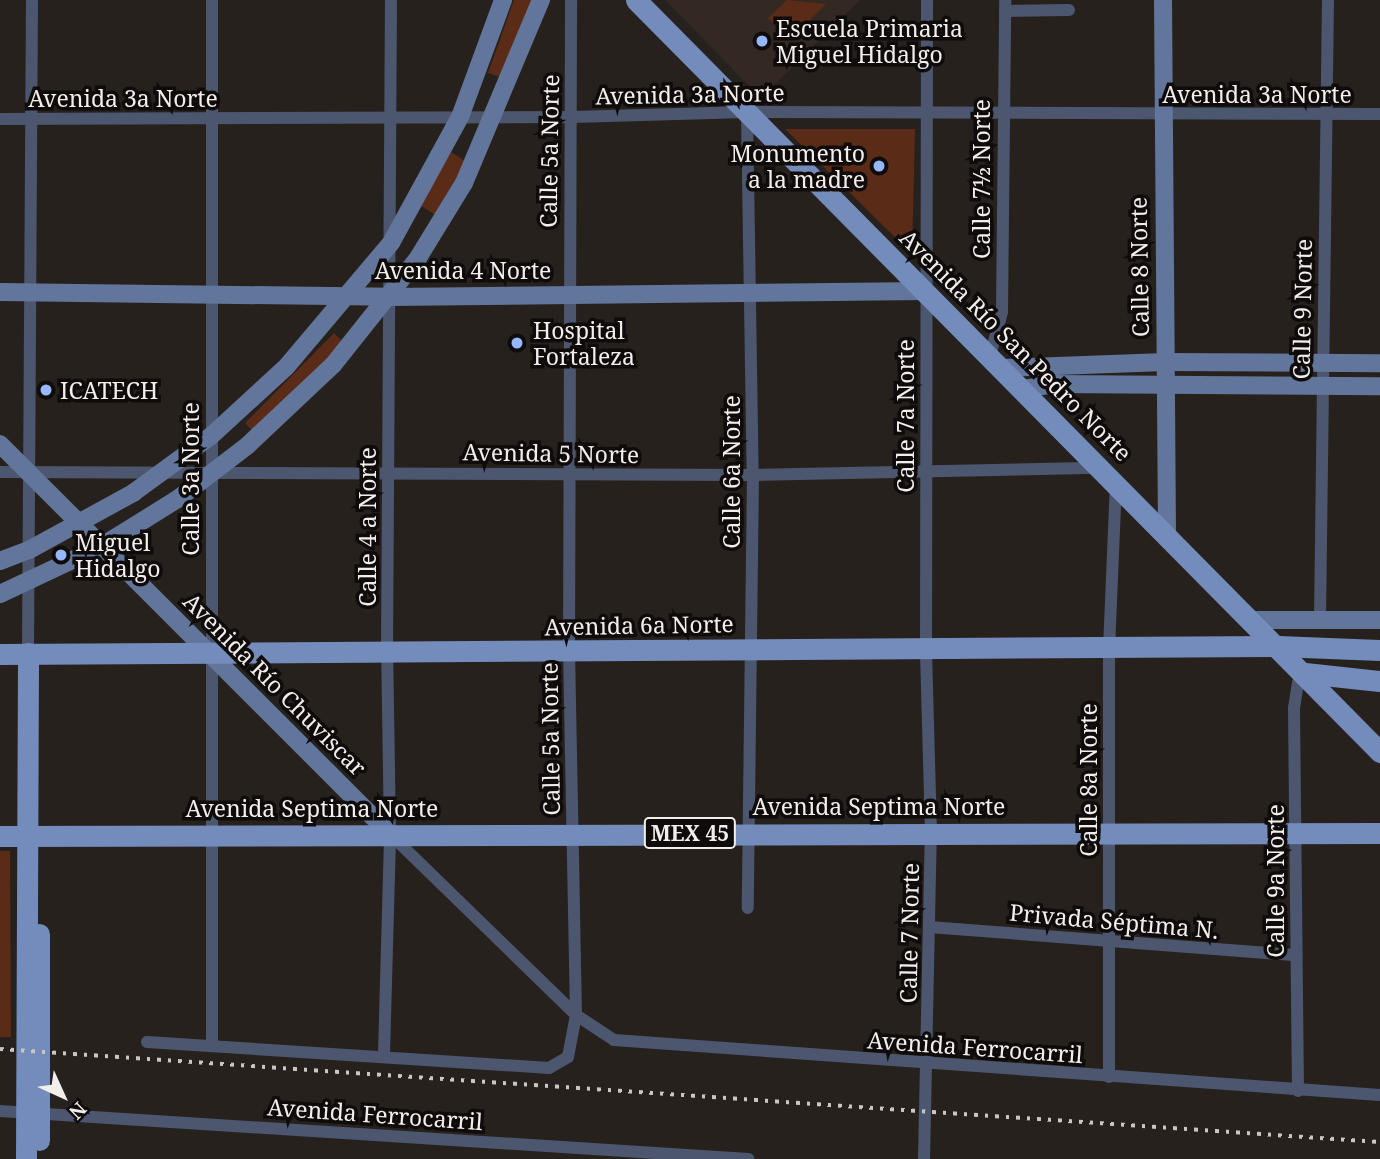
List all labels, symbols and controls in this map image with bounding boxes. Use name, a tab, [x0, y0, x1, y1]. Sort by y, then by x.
place label: Escuela Primaria Miguel Hidalgo	[776, 14, 963, 68]
marker: Escuela Primaria Miguel Hidalgo	[754, 33, 770, 49]
street label: Calle 5a Norte	[534, 74, 564, 228]
street label: Avenida 3a Norte	[595, 79, 785, 109]
street label: Avenida 3a Norte	[1162, 80, 1352, 108]
street label: Avenida 3a Norte	[28, 84, 218, 112]
street label: Calle 7½ Norte	[967, 99, 995, 259]
place label: Monumento a la madre	[730, 139, 865, 193]
marker: Monumento a la madre	[871, 158, 887, 174]
street label: Calle 8 Norte	[1124, 197, 1154, 337]
street label: Avenida Río San Pedro Norte	[894, 223, 1138, 467]
street label: Calle 9 Norte	[1287, 239, 1317, 379]
street label: Avenida 4 Norte	[375, 256, 551, 284]
place label: Hospital Fortaleza	[533, 316, 635, 370]
marker: Hospital Fortaleza	[507, 333, 527, 353]
street label: Calle 7a Norte	[891, 339, 919, 493]
place label: ICATECH	[60, 376, 158, 404]
marker: ICATECH	[38, 382, 54, 398]
street label: Calle 6a Norte	[717, 395, 745, 549]
street label: Calle 3a Norte	[176, 402, 204, 556]
street label: Avenida 5 Norte	[462, 438, 640, 468]
street label: Calle 4 a Norte	[353, 447, 381, 607]
place label: Miguel Hidalgo	[75, 528, 160, 582]
marker: Miguel Hidalgo	[53, 547, 69, 563]
street label: Avenida Río Chuviscar	[178, 587, 372, 781]
street label: Avenida 6a Norte	[544, 610, 734, 640]
street label: Calle 5a Norte	[535, 662, 565, 816]
street label: Calle 8a Norte	[1074, 703, 1102, 857]
street label: Avenida Septima Norte	[753, 792, 1005, 820]
street label: Avenida Septima Norte	[186, 794, 438, 822]
street label: Calle 9a Norte	[1261, 804, 1289, 958]
road number: MEX 45	[643, 816, 737, 850]
street label: Calle 7 Norte	[894, 863, 924, 1003]
street label: Privada Séptima N.	[1008, 898, 1220, 944]
street label: Avenida Ferrocarril	[866, 1026, 1084, 1068]
north arrow	[28, 1061, 98, 1131]
street label: Avenida Ferrocarril	[266, 1093, 484, 1135]
text: N	[63, 1096, 92, 1125]

